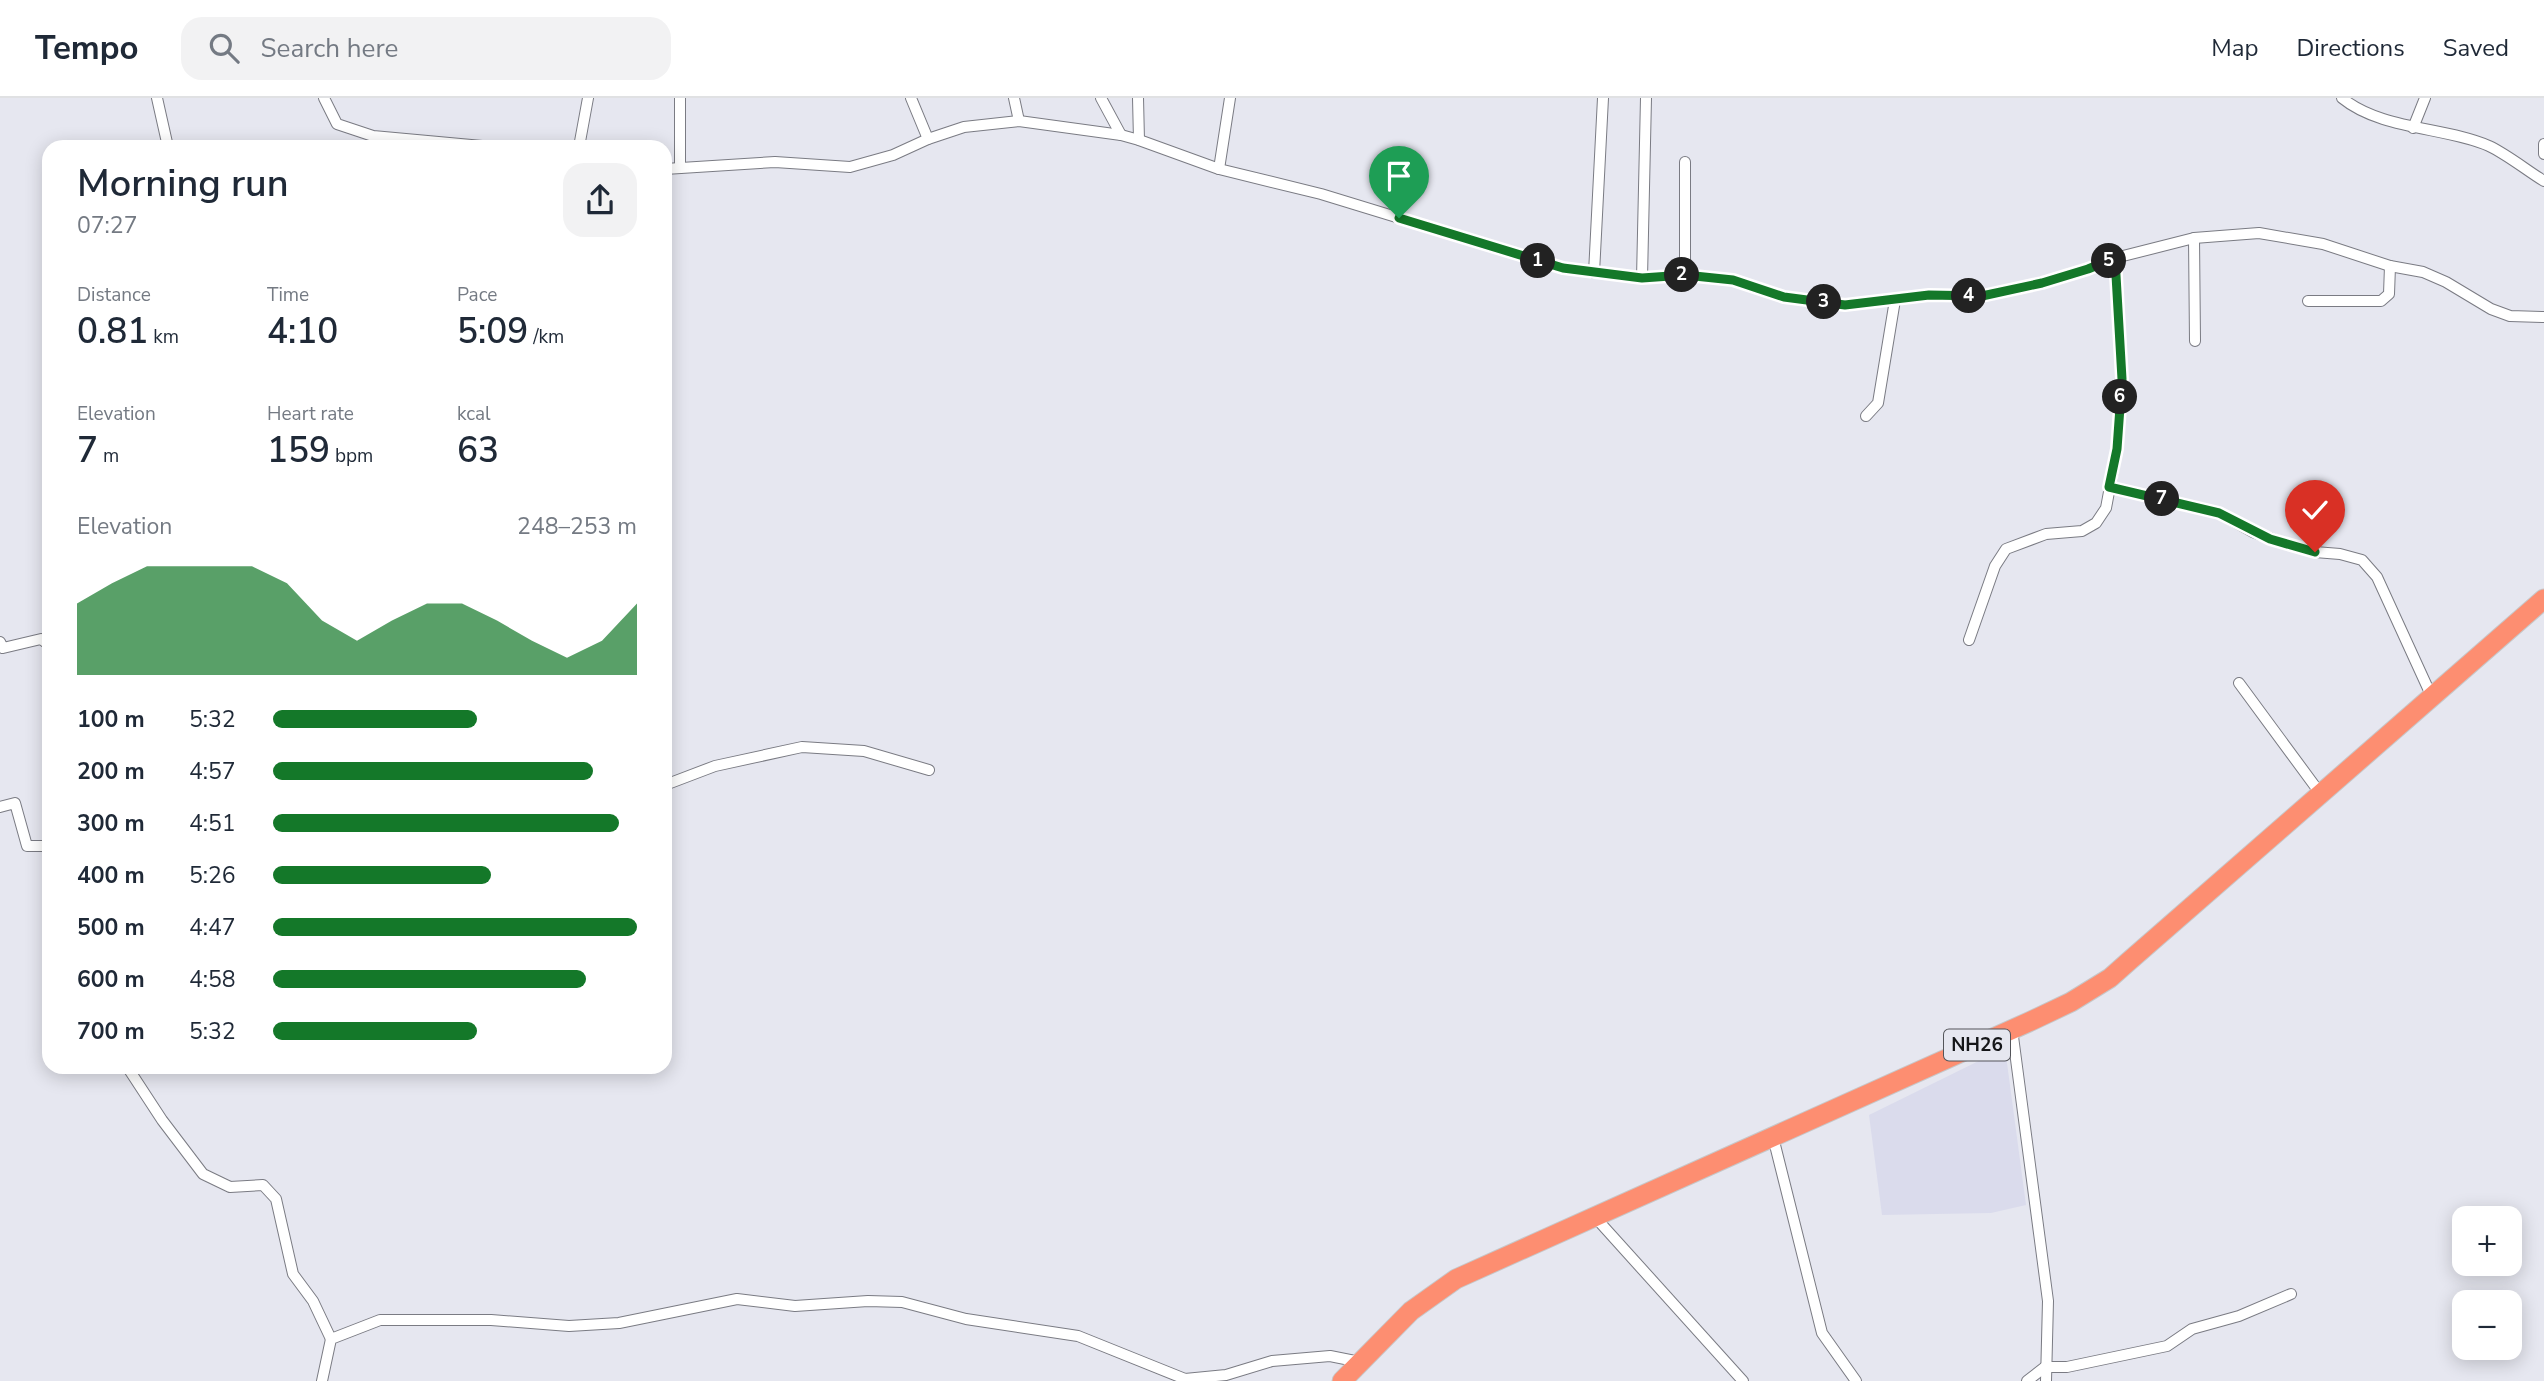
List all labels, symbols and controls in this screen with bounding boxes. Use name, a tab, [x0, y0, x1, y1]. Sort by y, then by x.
search box	[181, 17, 671, 80]
text: Tempo	[35, 26, 139, 71]
icon: search	[205, 29, 243, 67]
text: Search here	[261, 31, 398, 66]
text: Map	[2211, 32, 2258, 64]
text: Directions	[2296, 32, 2405, 64]
text: Saved	[2443, 32, 2509, 64]
pin	[1369, 146, 1429, 218]
icon: arrive	[1380, 157, 1418, 195]
text: Morning run	[77, 158, 289, 209]
button: share	[563, 163, 637, 237]
text: 07:27	[77, 210, 137, 241]
pin: 1	[1520, 244, 1556, 278]
pin: 5	[2092, 244, 2126, 278]
text: 1	[1532, 247, 1543, 273]
text: 5	[2103, 247, 2114, 273]
pin: 2	[1664, 258, 1700, 292]
text: 2	[1676, 261, 1687, 287]
pin: 4	[1952, 278, 1986, 314]
text: Distance	[77, 282, 151, 308]
text: Time	[267, 282, 309, 308]
text: Pace	[457, 282, 497, 308]
text: 4	[1963, 282, 1974, 308]
pin: 3	[1806, 284, 1842, 320]
text: 3	[1818, 288, 1829, 314]
text: 0.81	[77, 308, 148, 355]
text: 4:10	[267, 308, 338, 355]
text: 5:09	[457, 308, 528, 355]
text: km	[148, 324, 179, 350]
text: /km	[528, 324, 564, 350]
pin: 6	[2102, 380, 2138, 414]
text: 6	[2114, 383, 2125, 409]
text: Elevation	[77, 401, 156, 427]
text: Heart rate	[267, 401, 354, 427]
text: kcal	[457, 401, 491, 427]
text: 7	[77, 427, 98, 474]
text: 159	[267, 427, 330, 474]
text: 63	[457, 427, 499, 474]
text: m	[98, 443, 119, 469]
text: bpm	[330, 443, 373, 469]
pin	[2285, 480, 2345, 552]
pin: 7	[2144, 482, 2180, 516]
text: 7	[2156, 485, 2167, 511]
icon: check	[2296, 491, 2334, 529]
text: Elevation	[77, 511, 172, 542]
text: 248–253 m	[517, 511, 637, 542]
text: 100 m	[77, 704, 145, 735]
text: 5:32	[189, 704, 236, 735]
text: 200 m	[77, 756, 145, 787]
text: 4:57	[189, 756, 236, 787]
text: 300 m	[77, 808, 145, 839]
text: 4:51	[189, 808, 236, 839]
text: 400 m	[77, 860, 145, 891]
text: 5:26	[189, 860, 236, 891]
text: 500 m	[77, 912, 145, 943]
text: 4:47	[189, 912, 236, 943]
text: 600 m	[77, 964, 145, 995]
text: 4:58	[189, 964, 236, 995]
text: 700 m	[77, 1016, 145, 1047]
text: 5:32	[189, 1016, 236, 1047]
road number: NH26	[1944, 1029, 2010, 1060]
map controls	[2452, 1206, 2522, 1360]
button: +	[2452, 1206, 2522, 1276]
button: −	[2452, 1290, 2522, 1360]

